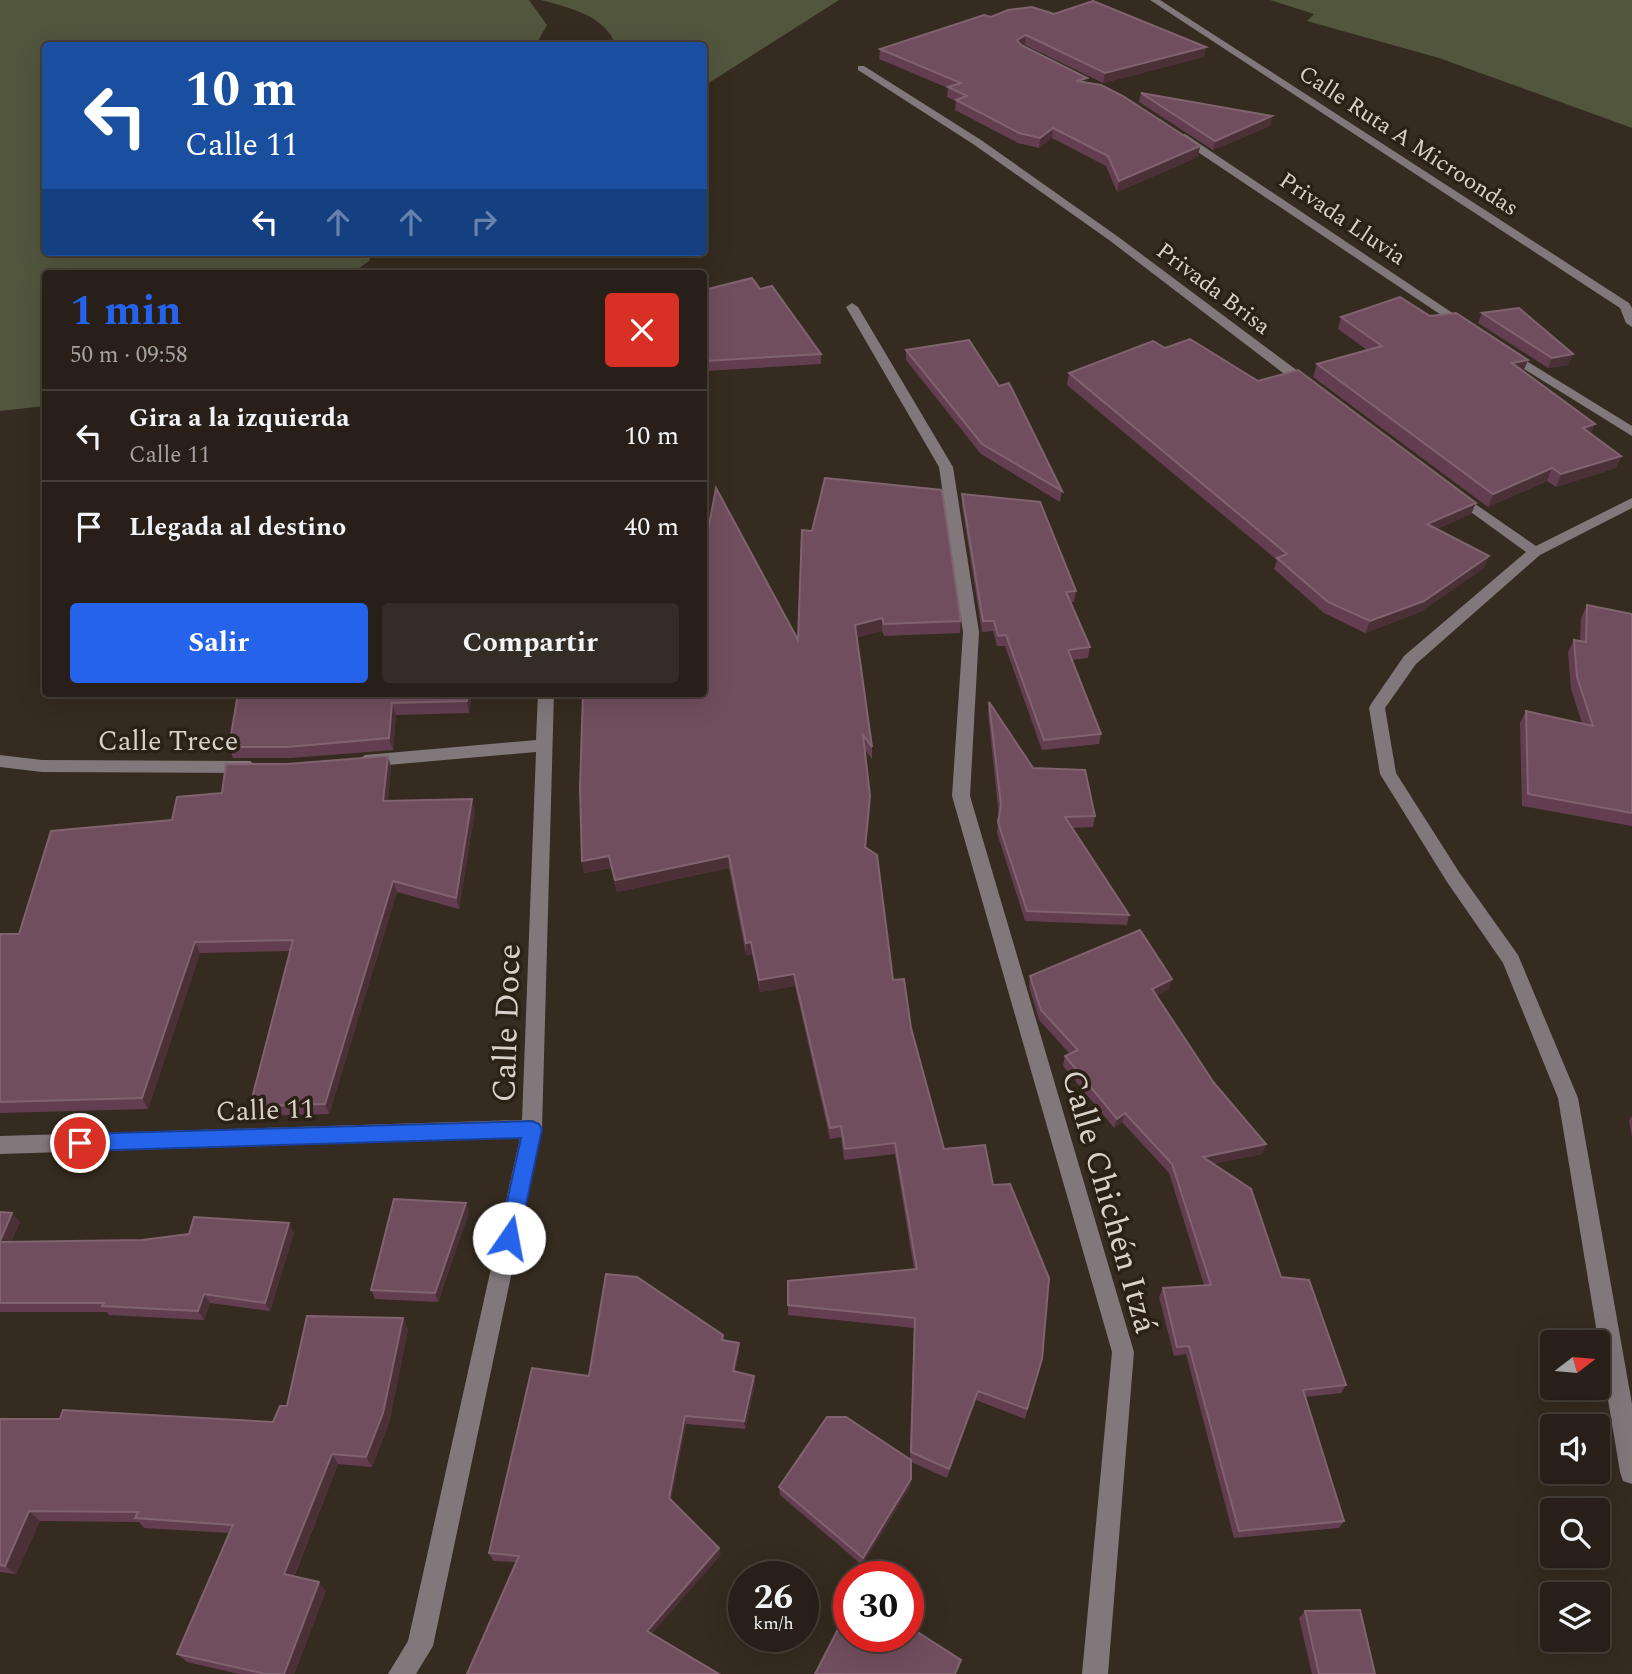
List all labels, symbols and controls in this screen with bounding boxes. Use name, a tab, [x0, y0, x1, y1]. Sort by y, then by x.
text: 10 m	[185, 53, 296, 128]
street label: Calle Ruta A Microondas	[1291, 57, 1525, 226]
icon: left	[70, 70, 161, 161]
text: Calle 11	[185, 121, 298, 170]
street label: Privada Lluvia	[1272, 164, 1413, 275]
icon: left	[246, 203, 284, 241]
icon: ahead	[319, 203, 357, 241]
icon: ahead	[392, 203, 430, 241]
icon: right	[465, 203, 503, 241]
street label: Privada Brisa	[1148, 234, 1278, 344]
text: 1 min	[70, 280, 182, 343]
button: close	[605, 293, 679, 367]
text: 50 m · 09:58	[70, 338, 188, 373]
text: Gira a la izquierda	[129, 398, 350, 438]
text: 10 m	[624, 416, 679, 456]
icon: left	[70, 417, 108, 455]
text: Calle 11	[129, 438, 210, 473]
text: Llegada al destino	[129, 507, 346, 547]
text: 40 m	[624, 507, 679, 547]
icon: arrive	[70, 508, 108, 546]
button: Salir	[70, 603, 368, 683]
button: Compartir	[382, 603, 679, 683]
street label: Calle Trece	[98, 720, 238, 763]
street label: Calle Doce	[479, 943, 535, 1103]
street label: Calle Chichén Itzá	[1048, 1064, 1171, 1339]
street label: Calle 11	[215, 1087, 315, 1134]
pin	[50, 1113, 110, 1173]
icon: arrive	[61, 1124, 99, 1162]
position arrow	[472, 1201, 546, 1275]
north arrow	[1540, 1330, 1610, 1400]
map controls	[1540, 1330, 1610, 1652]
button: sound	[1540, 1414, 1610, 1484]
button: search	[1540, 1498, 1610, 1568]
speed limit sign: 30	[833, 1561, 924, 1652]
text: 26	[754, 1571, 793, 1624]
button: layers	[1540, 1582, 1610, 1652]
text: km/h	[753, 1610, 794, 1637]

